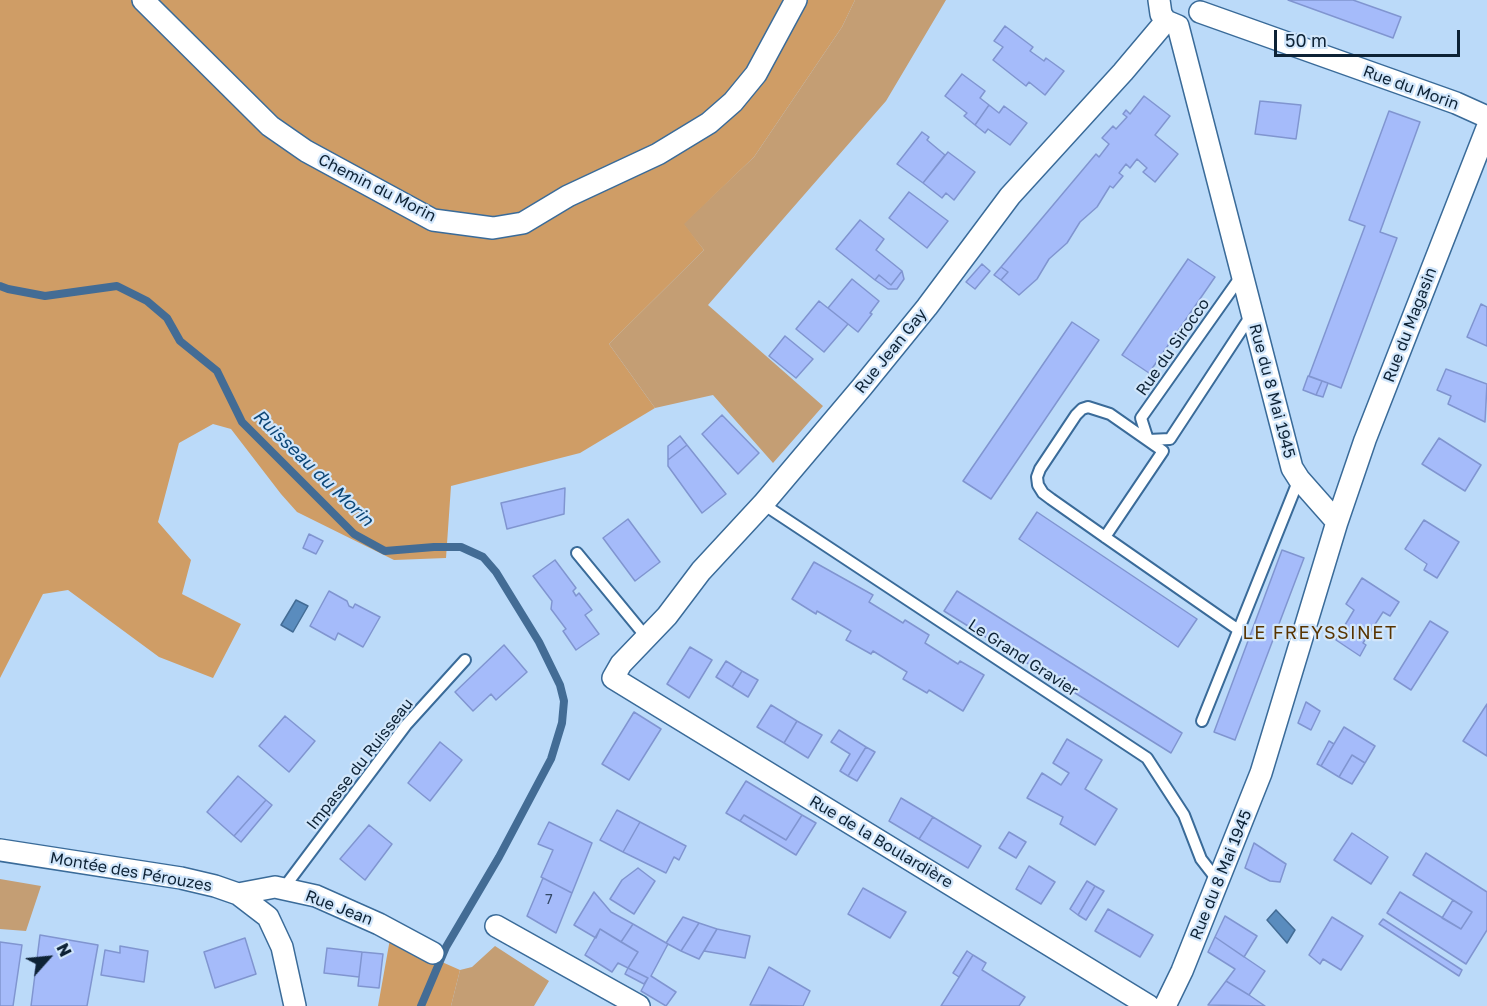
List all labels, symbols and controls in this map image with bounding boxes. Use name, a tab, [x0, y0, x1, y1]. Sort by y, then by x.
scale bar	[1277, 18, 1463, 56]
text: 50 m	[1285, 29, 1327, 51]
street label: Rue du Morin	[1360, 62, 1462, 114]
street label: Chemin du Morin	[315, 150, 439, 226]
street label: Rue du Magasin	[1379, 265, 1441, 385]
street label: Rue du Sirocco	[1132, 295, 1214, 399]
street label: Rue Jean Gay	[851, 305, 931, 397]
street label: Rue du 8 Mai 1945	[1245, 322, 1299, 460]
water label: Ruisseau du Morin	[249, 405, 377, 531]
street label: Le Grand Gravier	[964, 615, 1082, 701]
district label: LE FREYSSINET	[1242, 622, 1398, 644]
street label: Impasse du Ruisseau	[303, 695, 417, 833]
street label: Rue de la Boulardière	[806, 792, 956, 892]
street label: Rue du 8 Mai 1945	[1186, 807, 1256, 943]
street label: Montée des Pérouzes	[48, 848, 214, 896]
street label: Rue Jean	[303, 886, 375, 930]
house number: 7	[545, 892, 553, 908]
north arrow	[18, 928, 78, 988]
text: N	[52, 940, 76, 960]

